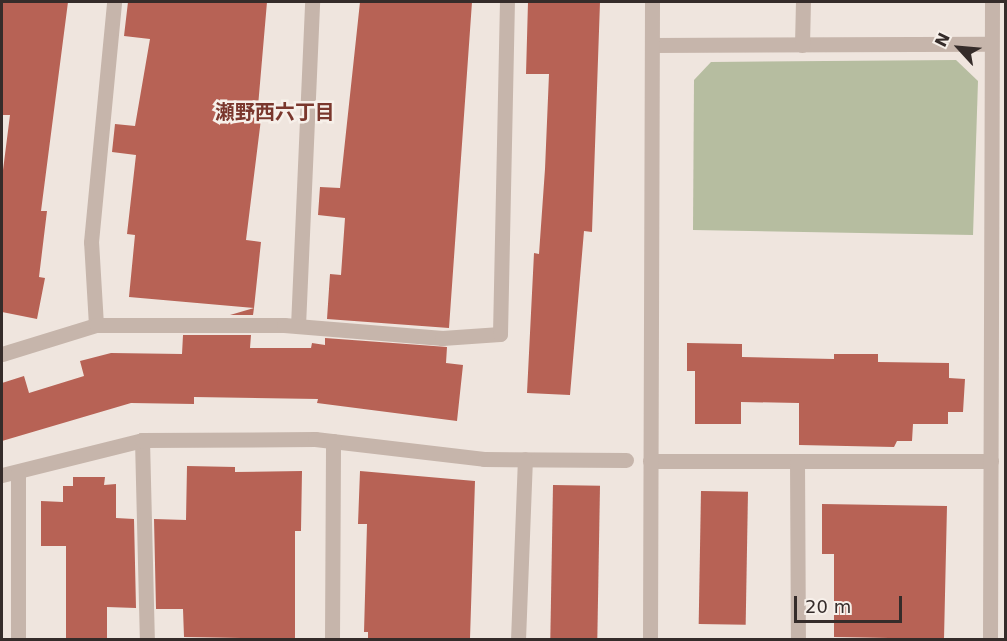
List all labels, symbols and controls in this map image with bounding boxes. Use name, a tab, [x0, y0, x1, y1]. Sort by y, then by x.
north arrow	[929, 18, 989, 78]
text: N	[931, 30, 954, 50]
district label: 瀬野西六丁目	[215, 100, 335, 124]
scale bar	[797, 584, 905, 622]
text: 20 m	[805, 596, 851, 617]

